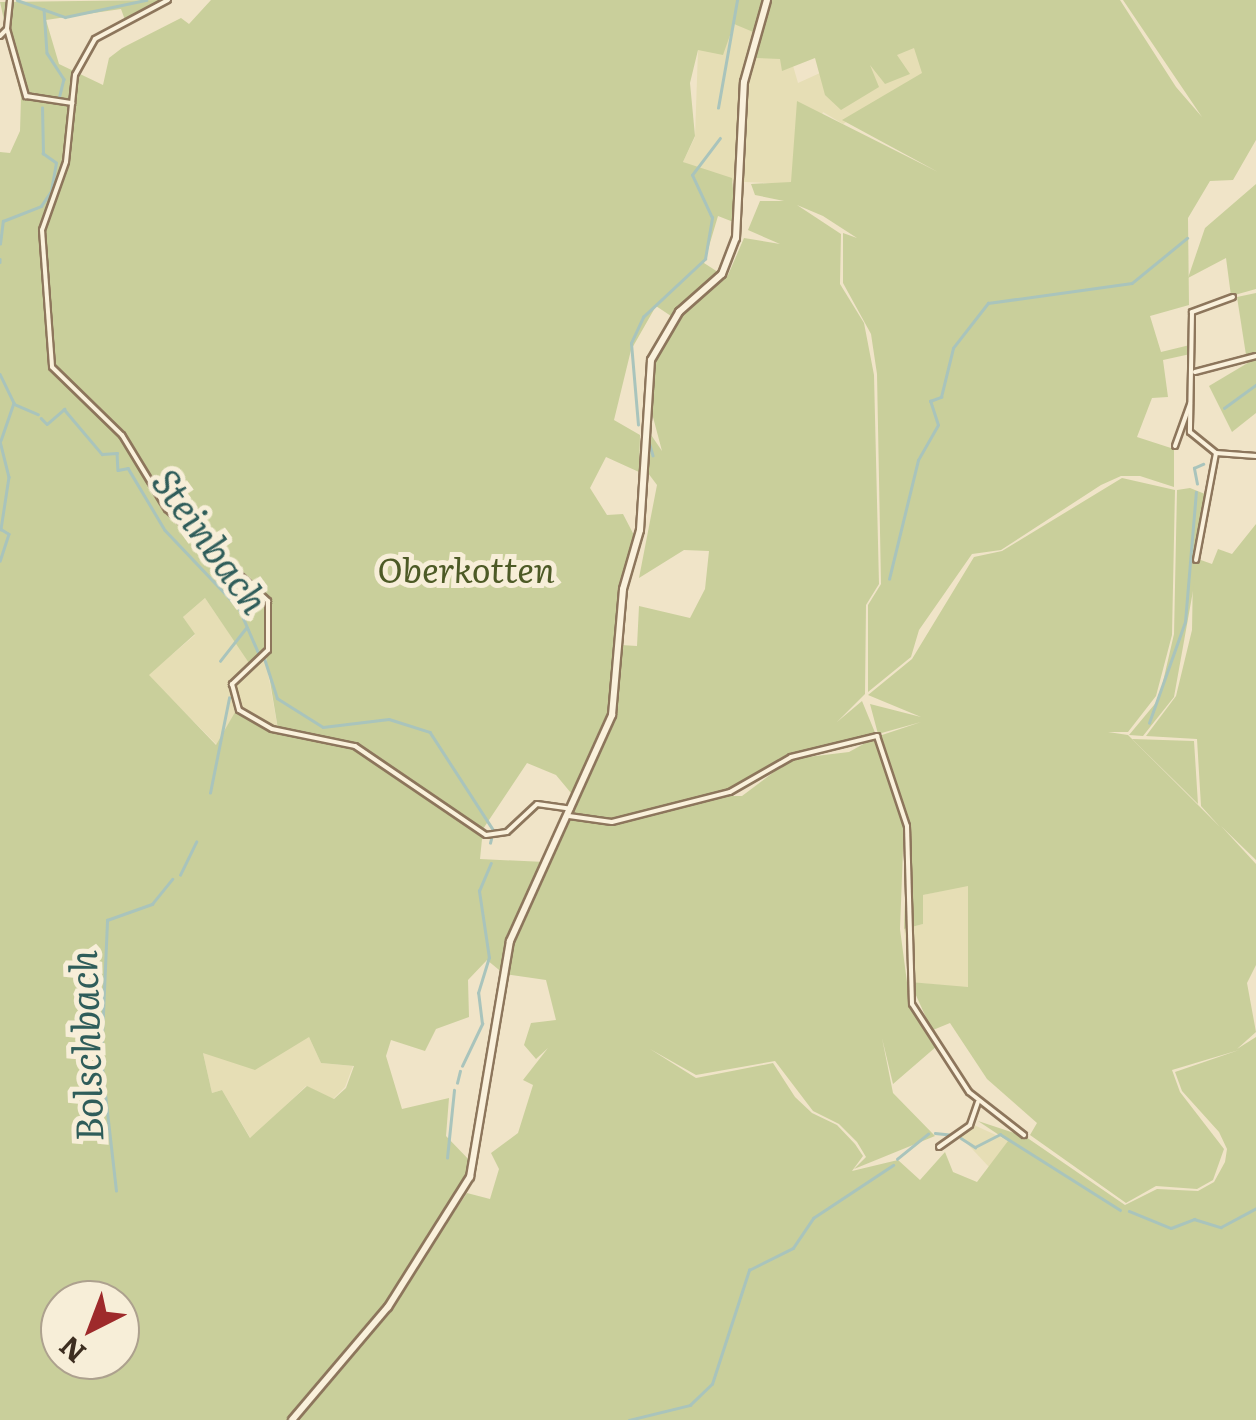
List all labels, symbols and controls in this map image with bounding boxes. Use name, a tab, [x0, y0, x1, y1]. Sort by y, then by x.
water label: Steinbach	[144, 459, 280, 621]
park label: Oberkotten	[377, 547, 555, 589]
water label: Bolschbach	[58, 949, 110, 1143]
north arrow	[40, 1280, 140, 1380]
text: N	[48, 1327, 94, 1374]

